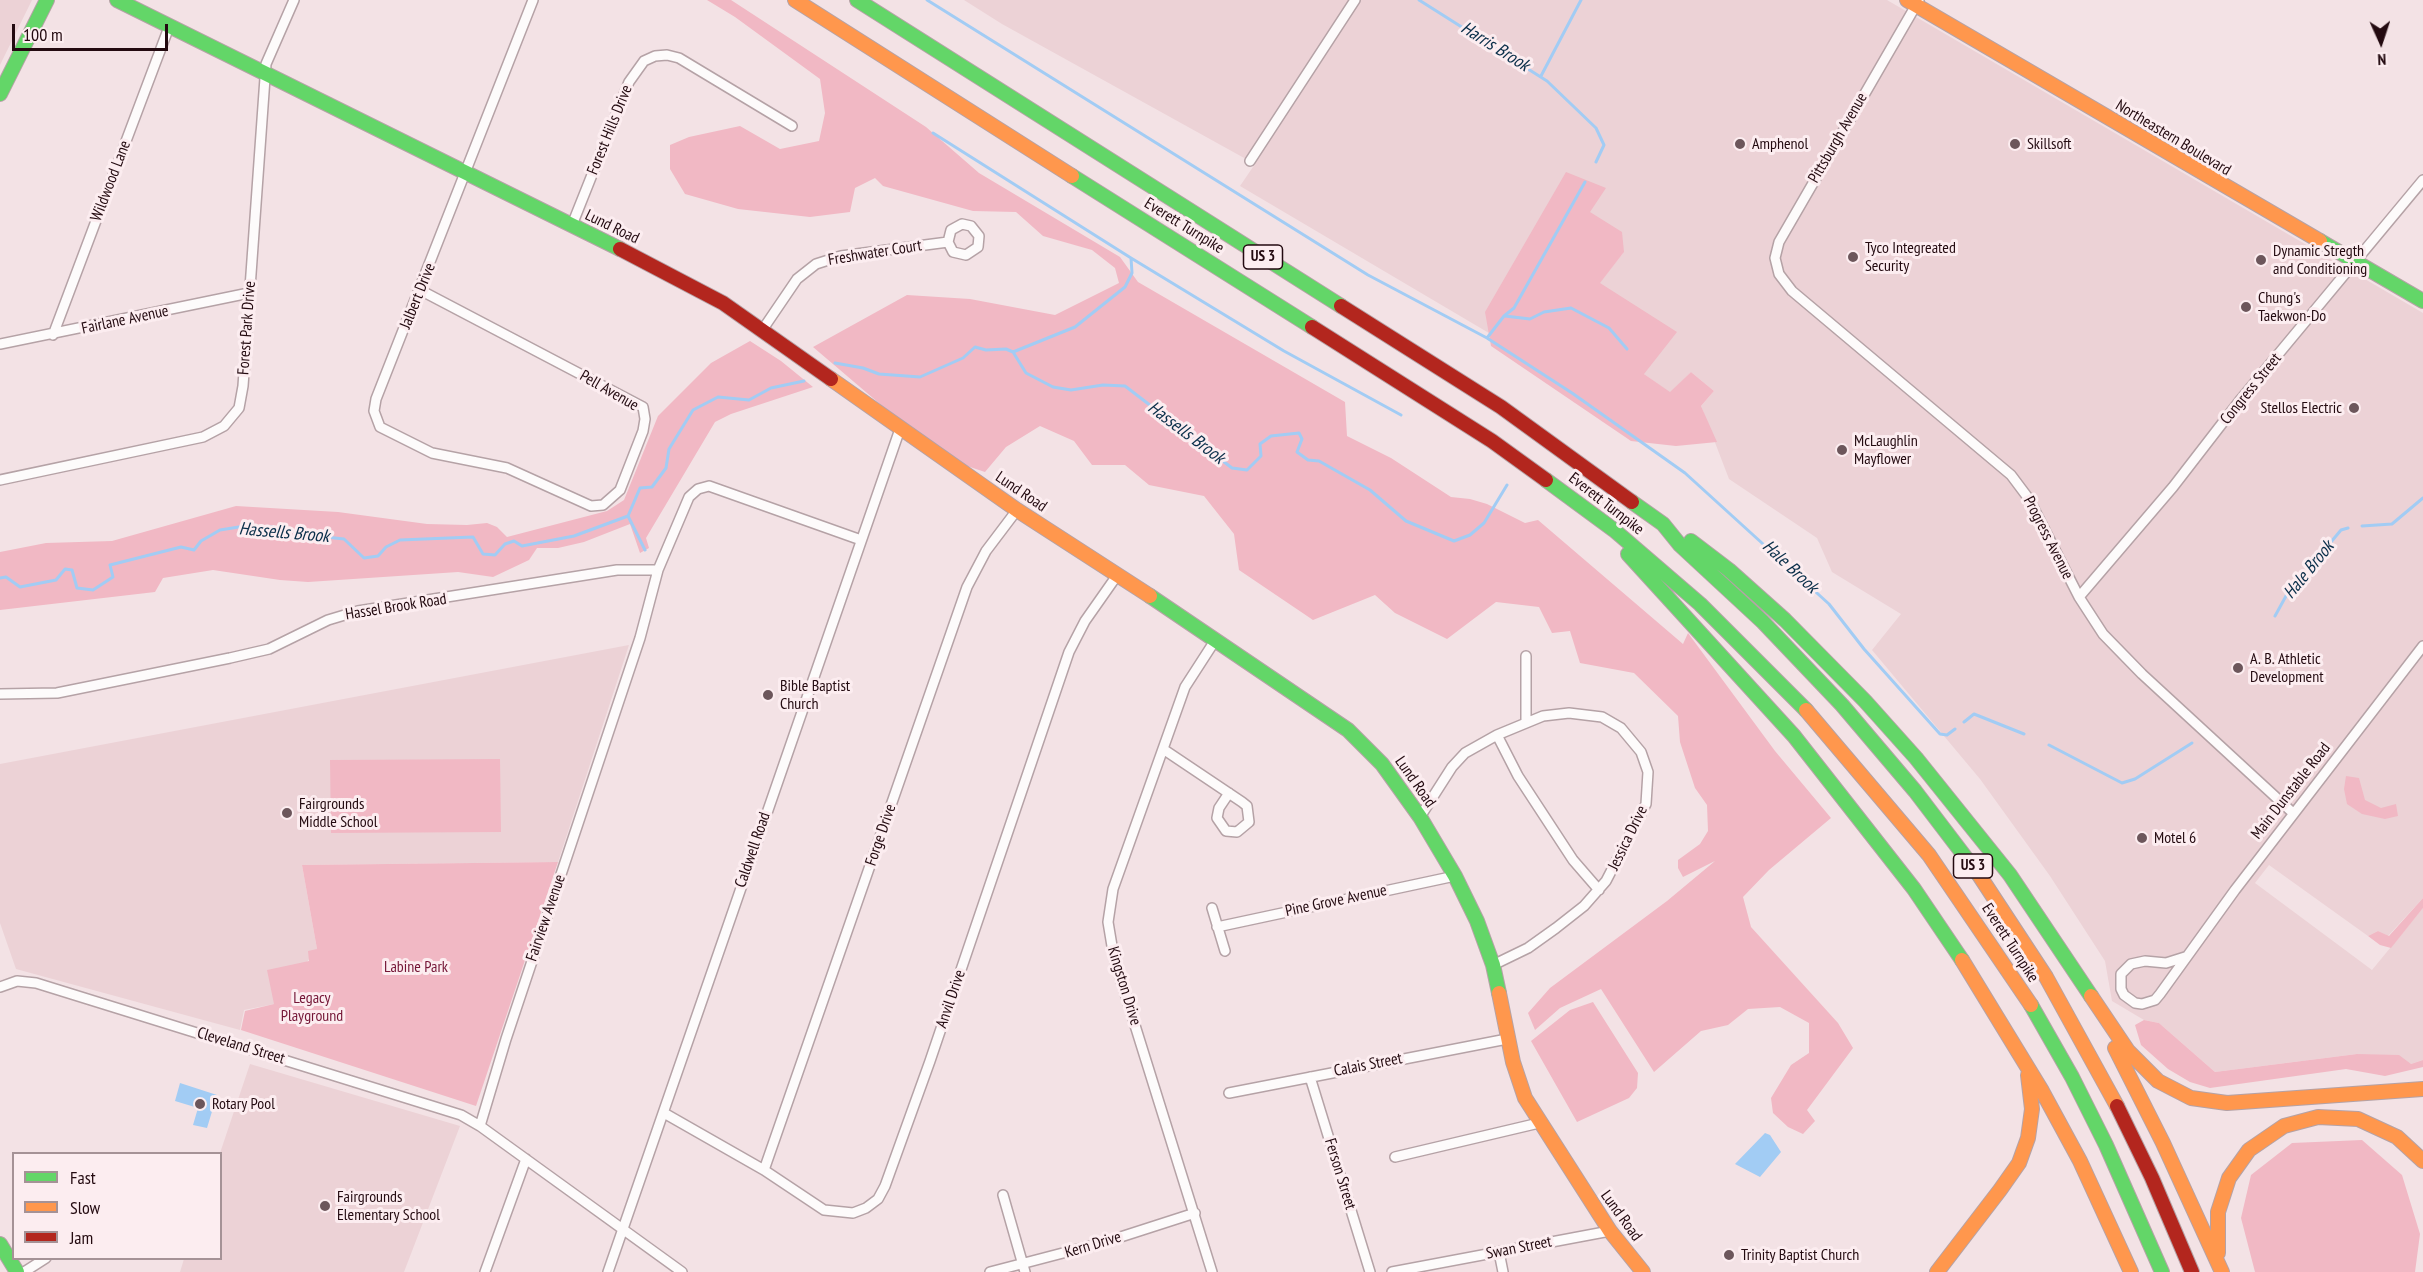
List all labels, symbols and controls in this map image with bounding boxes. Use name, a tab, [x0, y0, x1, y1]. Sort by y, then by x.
scale bar	[15, 12, 171, 50]
north arrow	[2351, 12, 2411, 72]
water label: Harris Brook	[1457, 18, 1533, 76]
text: 100 m	[23, 23, 63, 46]
text: N	[2377, 50, 2387, 70]
street label: Forest Hills Drive	[583, 82, 637, 178]
street label: Pittsburgh Avenue	[1804, 89, 1872, 187]
street label: Northeastern Boulevard	[2112, 96, 2234, 180]
place label: Amphenol	[1752, 134, 1808, 154]
place label: Skillsoft	[2027, 134, 2071, 154]
marker: Amphenol	[1733, 137, 1747, 151]
marker: Skillsoft	[2008, 137, 2022, 151]
street label: Wildwood Lane	[87, 138, 135, 224]
street label: Everett Turnpike	[1141, 194, 1227, 258]
street label: Lund Road	[582, 206, 642, 248]
street label: Freshwater Court	[827, 236, 923, 270]
place label: Tyco Integreated Security	[1865, 238, 1956, 276]
place label: Dynamic Stregth and Conditioning	[2273, 241, 2367, 279]
road number: US 3	[1244, 245, 1282, 269]
marker: Tyco Integreated Security	[1846, 250, 1860, 264]
marker: Dynamic Stregth and Conditioning	[2254, 253, 2268, 267]
street label: Jalbert Drive	[396, 260, 440, 332]
street label: Forest Park Drive	[234, 280, 260, 376]
place label: Chung's Taekwon-Do	[2258, 288, 2326, 326]
marker: Chung's Taekwon-Do	[2239, 300, 2253, 314]
street label: Fairlane Avenue	[80, 301, 170, 339]
street label: Congress Street	[2216, 350, 2286, 428]
street label: Pell Avenue	[576, 367, 642, 415]
water label: Hassells Brook	[1143, 397, 1229, 469]
place label: Stellos Electric	[2260, 398, 2342, 418]
marker: Stellos Electric	[2347, 401, 2361, 415]
place label: McLaughlin Mayflower	[1854, 431, 1918, 469]
marker: McLaughlin Mayflower	[1835, 443, 1849, 457]
street label: Lund Road	[992, 468, 1050, 516]
street label: Everett Turnpike	[1565, 469, 1647, 539]
street label: Progress Avenue	[2019, 493, 2077, 583]
water label: Hassells Brook	[238, 518, 330, 548]
water label: Hale Brook	[1758, 536, 1822, 598]
water label: Hale Brook	[2279, 537, 2339, 603]
street label: Hassel Brook Road	[344, 590, 448, 624]
place label: A. B. Athletic Development	[2250, 649, 2324, 687]
marker: A. B. Athletic Development	[2231, 661, 2245, 675]
place label: Bible Baptist Church	[780, 676, 850, 714]
marker: Bible Baptist Church	[761, 688, 775, 702]
street label: Main Dunstable Road	[2247, 739, 2335, 843]
street label: Lund Road	[1391, 753, 1439, 811]
place label: Fairgrounds Middle School	[299, 794, 377, 832]
street label: Forge Drive	[862, 802, 900, 868]
street label: Jessica Drive	[1604, 803, 1652, 873]
marker: Fairgrounds Middle School	[280, 806, 294, 820]
street label: Caldwell Road	[731, 810, 775, 890]
place label: Motel 6	[2154, 828, 2196, 848]
marker: Motel 6	[2135, 831, 2149, 845]
road number: US 3	[1954, 854, 1992, 878]
street label: Fairview Avenue	[522, 872, 570, 964]
street label: Pine Grove Avenue	[1283, 881, 1389, 921]
street label: Everett Turnpike	[1977, 900, 2043, 986]
street label: Kingston Drive	[1103, 944, 1145, 1028]
park label: Labine Park	[384, 957, 448, 977]
street label: Anvil Drive	[932, 967, 970, 1031]
park label: Legacy Playground	[281, 988, 343, 1026]
street label: Cleveland Street	[195, 1024, 287, 1068]
street label: Calais Street	[1332, 1049, 1404, 1081]
place label: Rotary Pool	[212, 1094, 275, 1114]
marker: Rotary Pool	[193, 1097, 207, 1111]
street label: Ferson Street	[1320, 1136, 1360, 1212]
legend	[12, 1152, 222, 1260]
text: Fast	[70, 1166, 96, 1189]
place label: Fairgrounds Elementary School	[337, 1187, 440, 1225]
street label: Lund Road	[1596, 1187, 1646, 1245]
text: Slow	[70, 1196, 100, 1219]
marker: Fairgrounds Elementary School	[318, 1199, 332, 1213]
text: Jam	[70, 1226, 93, 1249]
street label: Kern Drive	[1063, 1227, 1123, 1263]
street label: Swan Street	[1485, 1232, 1553, 1264]
place label: Trinity Baptist Church	[1741, 1245, 1859, 1265]
marker: Trinity Baptist Church	[1722, 1248, 1736, 1262]

